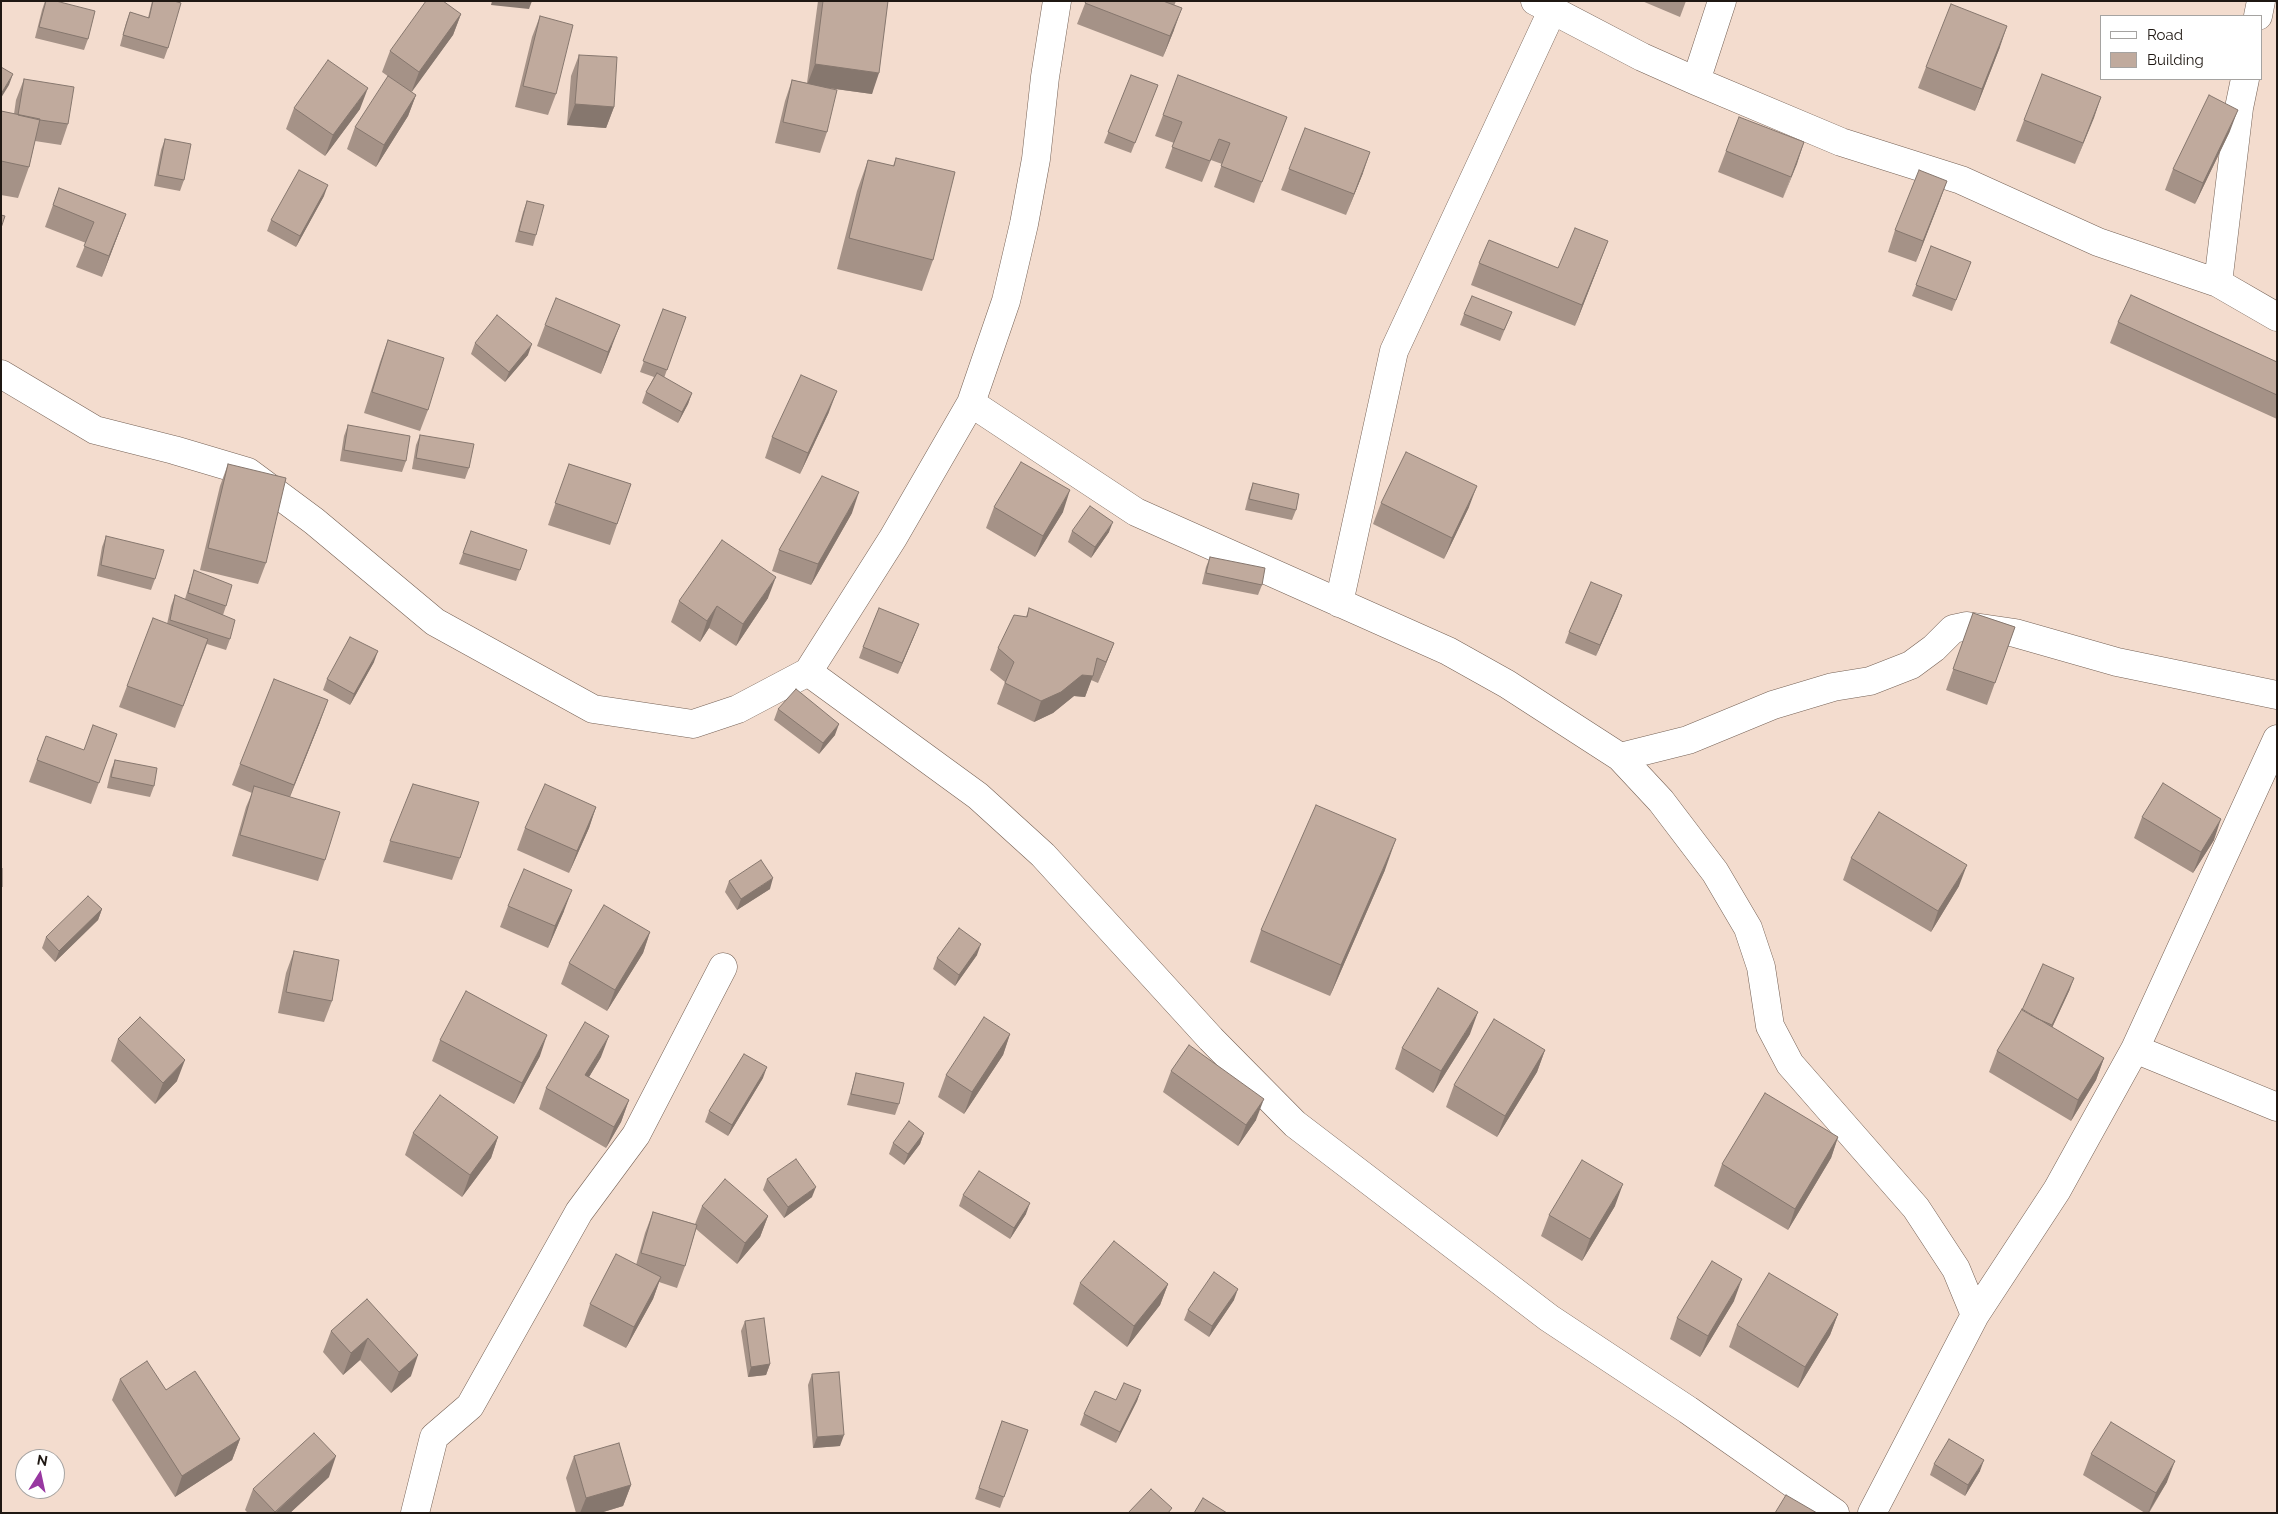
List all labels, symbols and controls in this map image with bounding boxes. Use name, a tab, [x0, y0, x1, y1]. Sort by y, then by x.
legend	[2100, 15, 2263, 80]
text: Road	[2147, 26, 2183, 44]
text: Building	[2147, 51, 2204, 69]
north arrow	[15, 1449, 65, 1499]
text: N	[36, 1451, 49, 1469]

